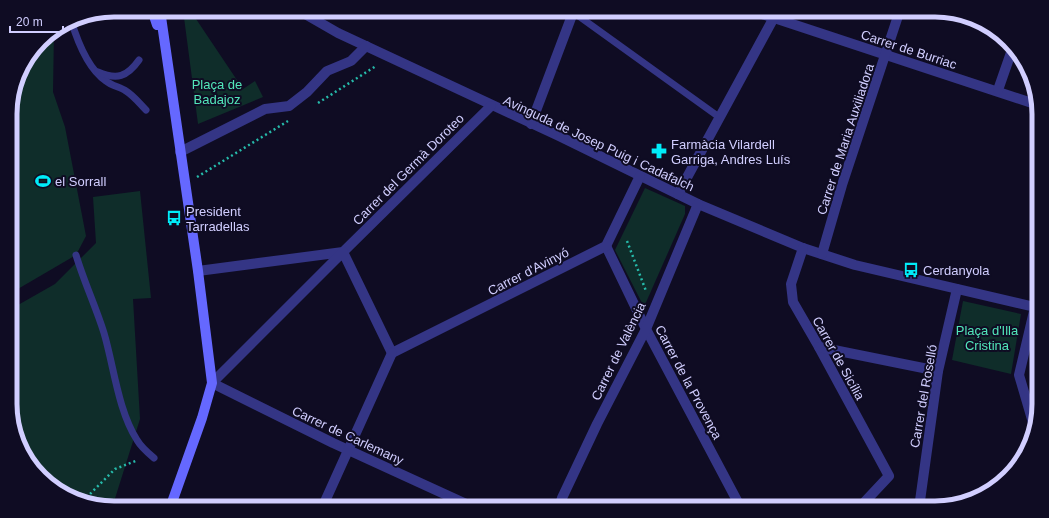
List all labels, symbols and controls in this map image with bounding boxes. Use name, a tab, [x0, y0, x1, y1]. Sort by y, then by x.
scale bar	[10, 8, 63, 34]
text: 20 m	[16, 15, 43, 29]
street label: Carrer de Burriac	[859, 27, 959, 72]
street label: Carrer de Maria Auxiliadora	[814, 61, 877, 217]
park label: Plaça de Badajoz	[192, 77, 242, 107]
street label: Avinguda de Josep Puig i Cadafalch	[501, 93, 697, 194]
street label: Carrer del Germà Doroteo	[350, 111, 467, 228]
place label: Farmàcia Vilardell Garriga, Andres Luís	[671, 137, 791, 167]
pharmacy icon: Farmàcia Vilardell Garriga, Andres Luís	[650, 142, 668, 160]
sports icon: el Sorrall	[34, 172, 52, 190]
place label: el Sorrall	[55, 174, 106, 189]
place label: President Tarradellas	[186, 204, 250, 234]
bus stop icon: President Tarradellas	[165, 209, 183, 227]
street label: Carrer d'Avinyó	[485, 245, 571, 298]
bus stop icon: Cerdanyola	[902, 261, 920, 279]
place label: Cerdanyola	[923, 263, 990, 278]
street label: Carrer de València	[588, 299, 649, 403]
street label: Carrer de Sicília	[809, 314, 868, 403]
street label: Carrer de la Provença	[652, 323, 725, 443]
park label: Plaça d'Illa Cristina	[956, 323, 1019, 353]
street label: Carrer del Roselló	[907, 343, 940, 449]
street label: Carrer de Carlemany	[290, 403, 406, 468]

